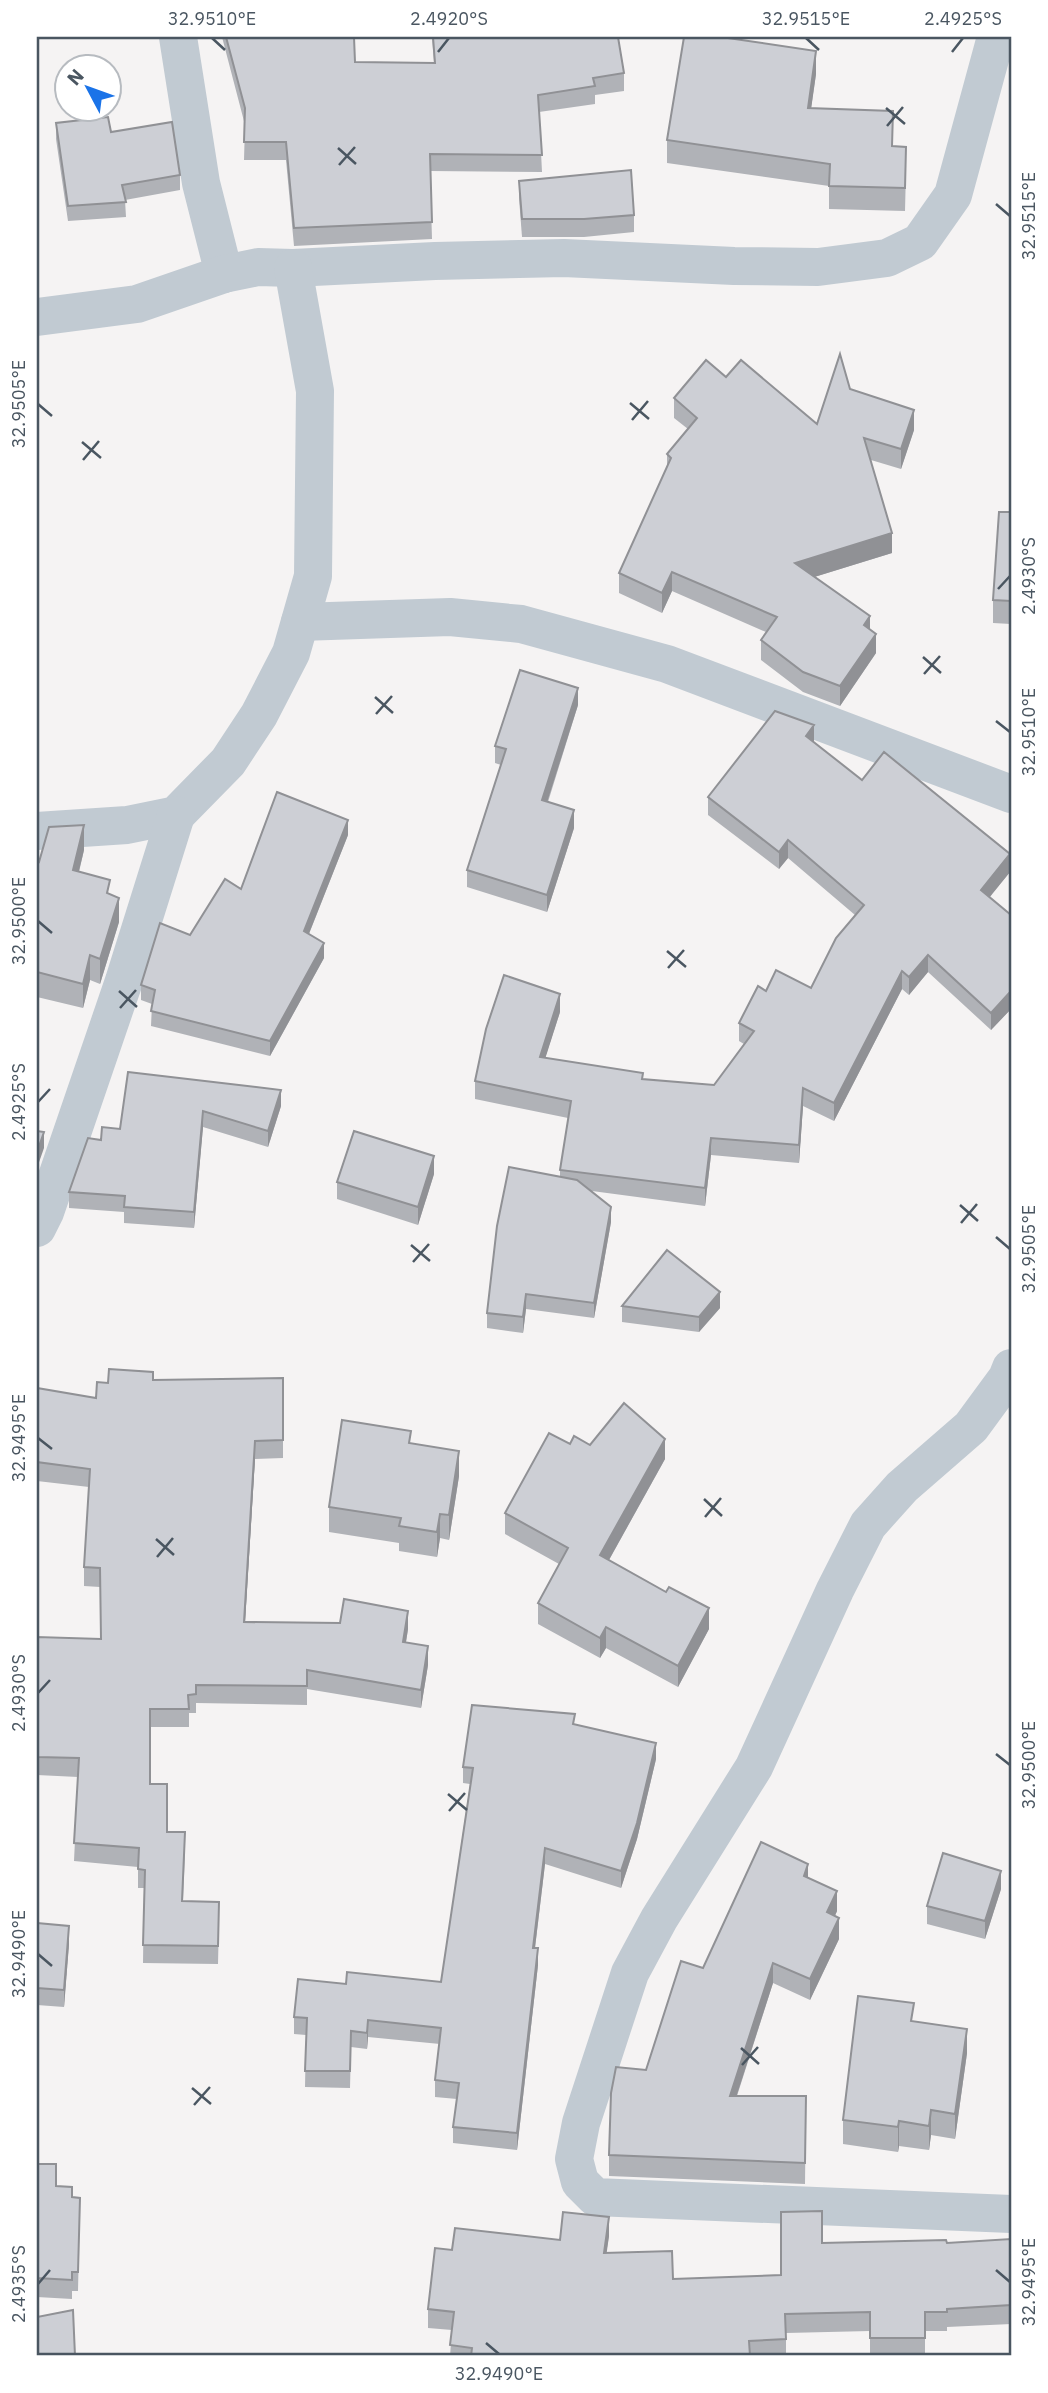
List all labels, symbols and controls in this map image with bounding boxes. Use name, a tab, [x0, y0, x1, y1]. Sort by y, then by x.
text: 32.9510°E	[168, 7, 256, 30]
text: 2.4920°S	[410, 7, 488, 30]
text: 32.9515°E	[762, 7, 850, 30]
text: 2.4925°S	[924, 7, 1002, 30]
north arrow	[52, 52, 122, 122]
text: N	[62, 64, 89, 90]
text: 32.9515°E	[1017, 172, 1040, 260]
text: 32.9505°E	[7, 360, 30, 448]
text: 2.4930°S	[1017, 537, 1040, 615]
text: 32.9510°E	[1017, 688, 1040, 776]
text: 32.9500°E	[7, 877, 30, 965]
text: 2.4925°S	[7, 1063, 30, 1141]
text: 32.9505°E	[1017, 1205, 1040, 1293]
text: 32.9495°E	[7, 1394, 30, 1482]
text: 2.4930°S	[7, 1654, 30, 1732]
text: 32.9500°E	[1017, 1721, 1040, 1809]
text: 32.9490°E	[7, 1910, 30, 1998]
text: 32.9495°E	[1017, 2238, 1040, 2326]
text: 2.4935°S	[7, 2245, 30, 2323]
text: 32.9490°E	[455, 2362, 543, 2385]

